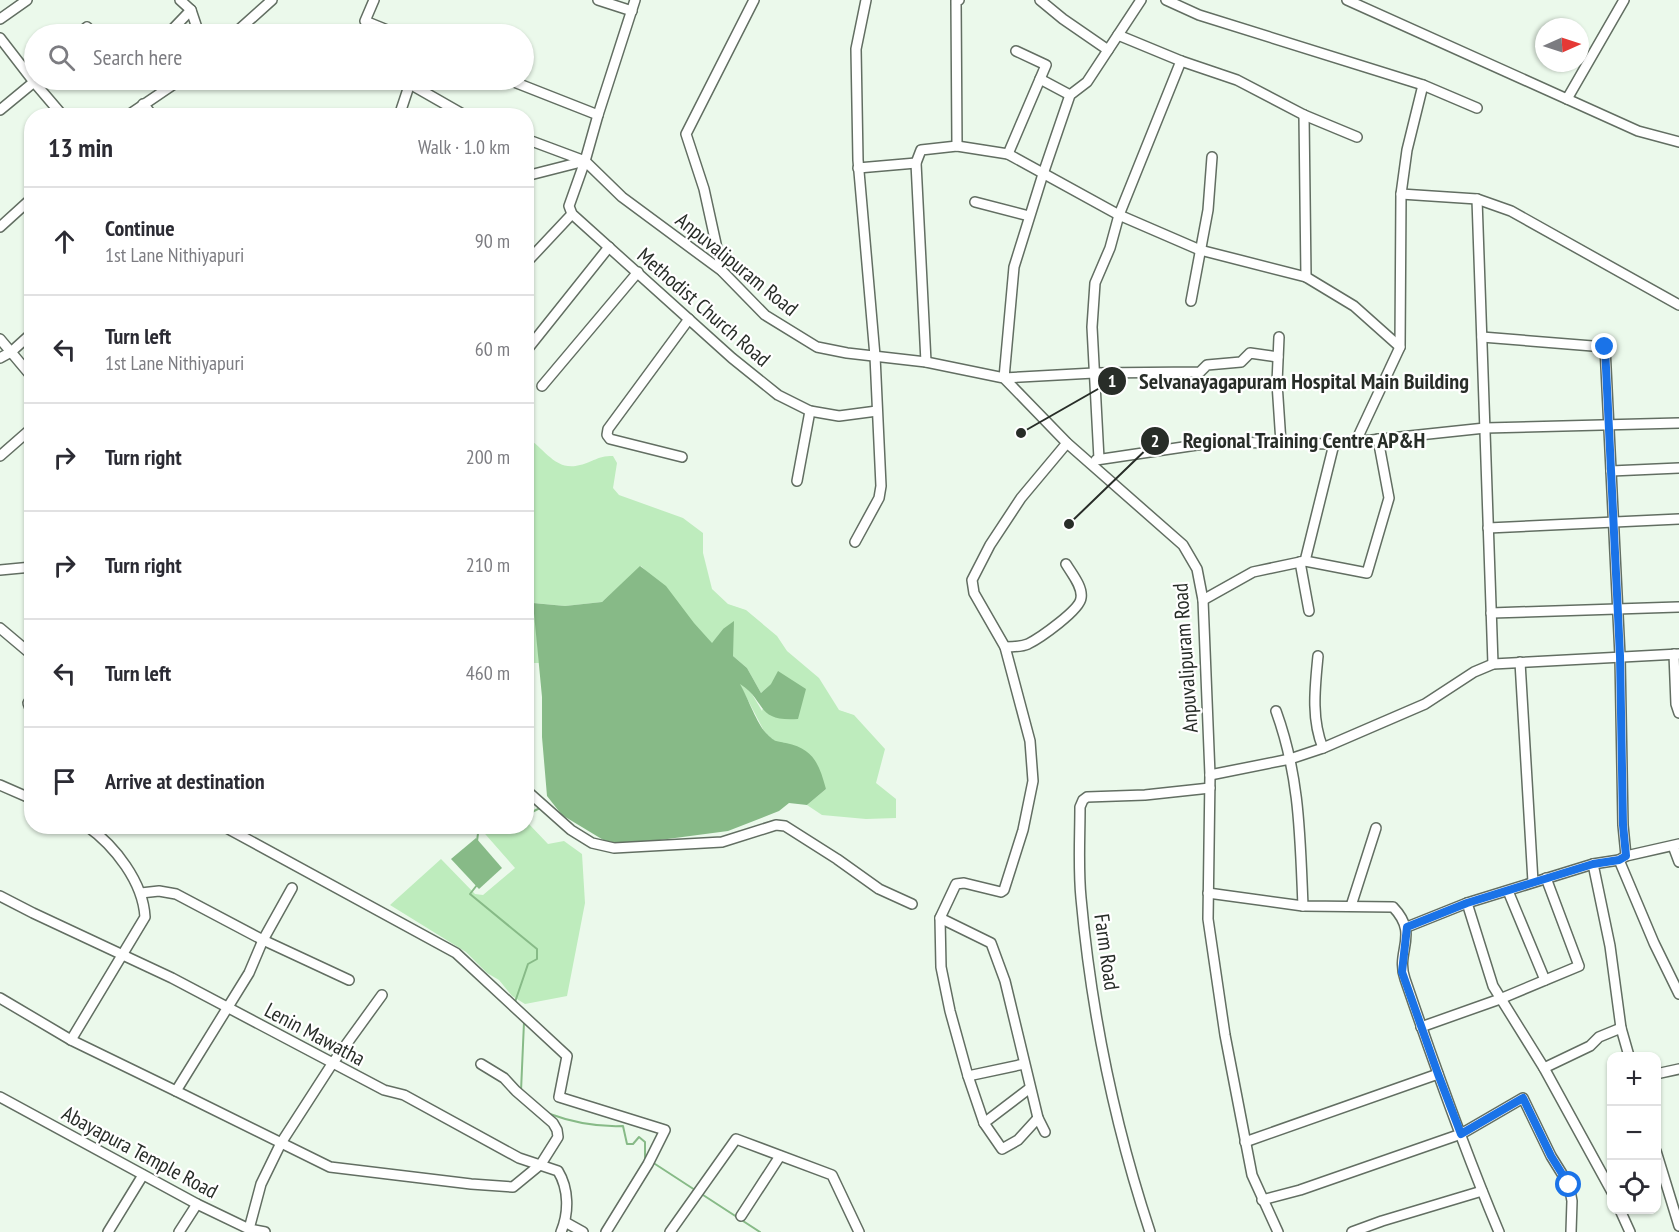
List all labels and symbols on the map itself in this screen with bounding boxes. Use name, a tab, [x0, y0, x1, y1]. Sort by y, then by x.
north arrow	[1535, 18, 1589, 72]
street label: Anpuvalipuram Road	[670, 206, 804, 322]
street label: Methodist Church Road	[632, 242, 776, 372]
route end	[1591, 333, 1617, 359]
callout: Selvanayagapuram Hospital Main Building	[1097, 361, 1481, 401]
text: Selvanayagapuram Hospital Main Building	[1139, 367, 1469, 395]
text: 1	[1108, 369, 1116, 392]
callout: Regional Training Centre AP&H	[1140, 421, 1438, 461]
text: Regional Training Centre AP&H	[1183, 426, 1425, 454]
text: 2	[1151, 429, 1159, 452]
street label: Anpuvalipuram Road	[1166, 582, 1204, 734]
street label: Farm Road	[1088, 912, 1126, 992]
street label: Lenin Mawatha	[260, 996, 370, 1072]
street label: Abayapura Temple Road	[57, 1100, 223, 1204]
route start	[1555, 1171, 1581, 1197]

